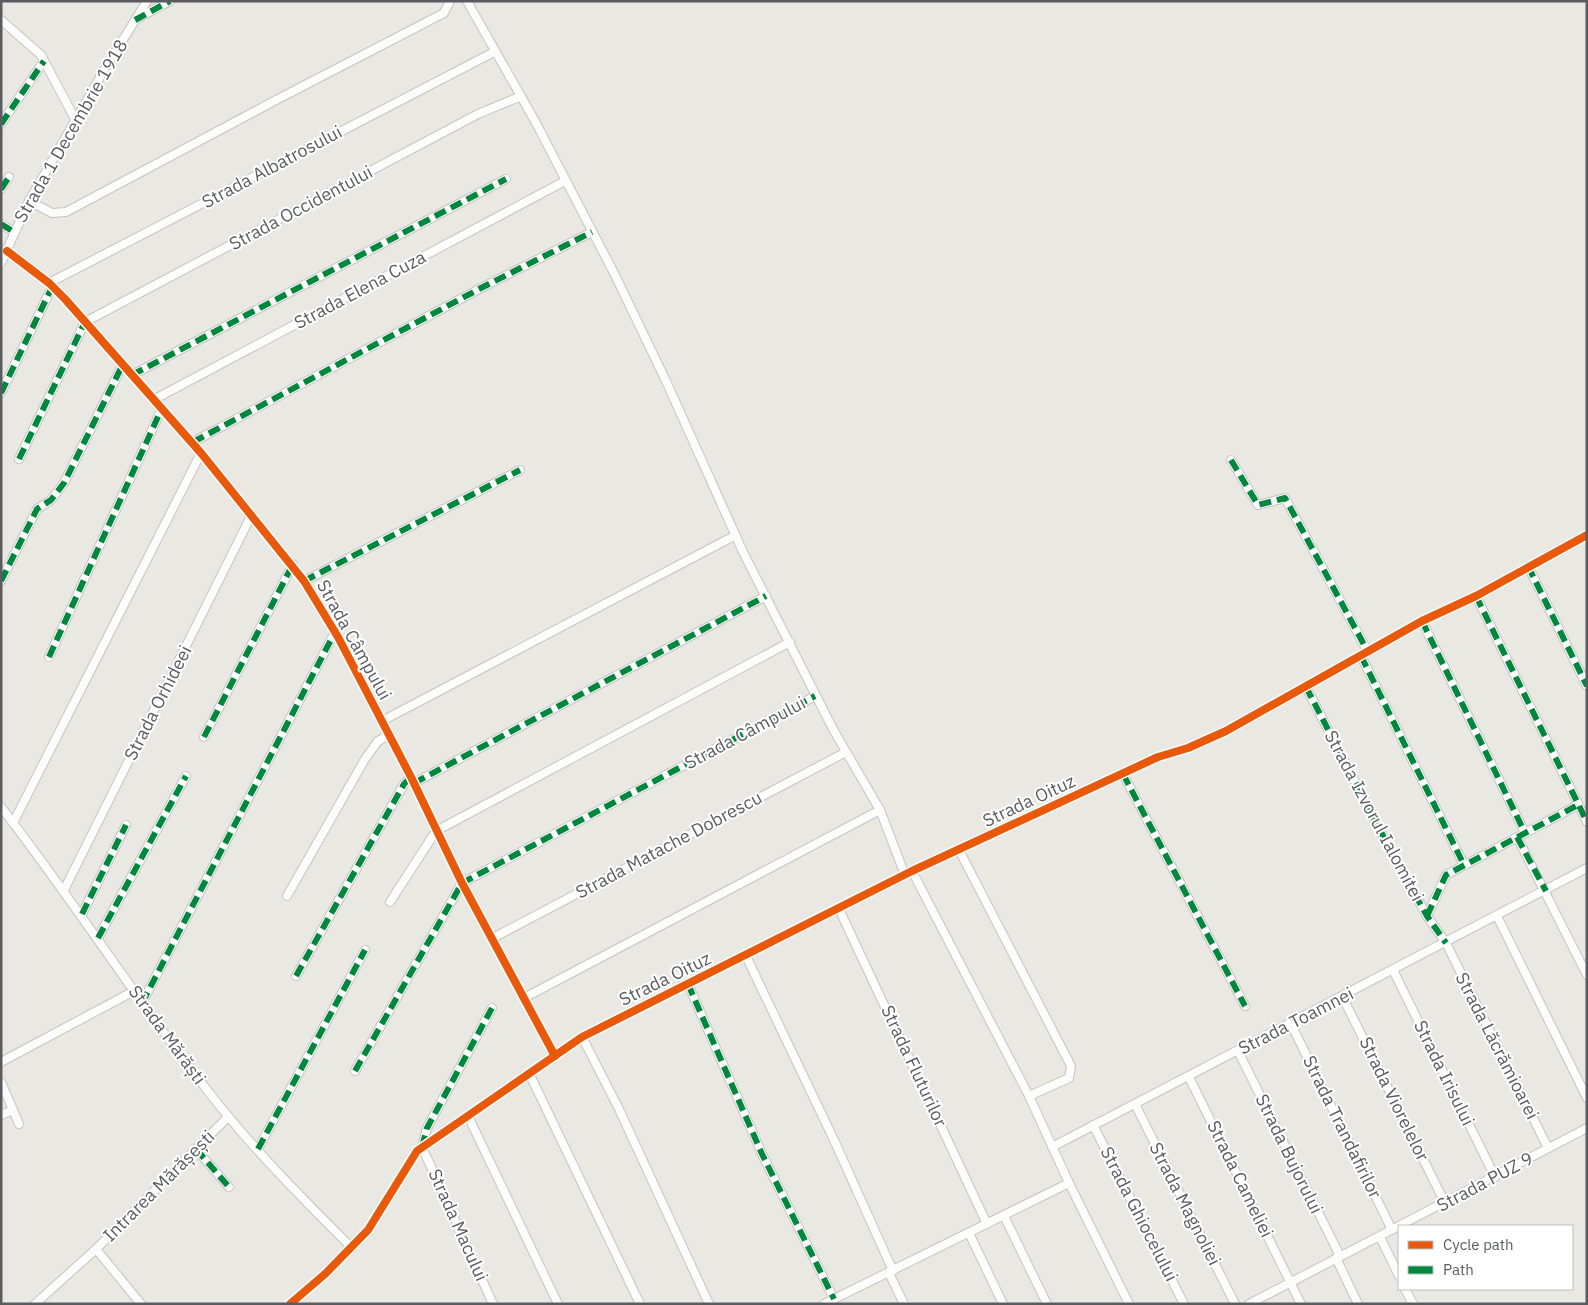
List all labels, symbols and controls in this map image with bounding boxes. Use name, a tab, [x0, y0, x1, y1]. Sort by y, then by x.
street label: Strada 1 Decembrie 1918	[9, 35, 132, 226]
street label: Strada Albatrosului	[198, 120, 346, 213]
street label: Strada Occidentului	[225, 160, 376, 255]
street label: Strada Elena Cuza	[290, 245, 430, 334]
street label: Strada Câmpului	[312, 576, 397, 704]
street label: Strada Orhideei	[119, 641, 196, 764]
street label: Strada Câmpului	[680, 691, 809, 774]
street label: Strada Izvorul Ialomitei	[1320, 726, 1429, 905]
street label: Strada Oituz	[979, 769, 1079, 832]
street label: Strada Matache Dobrescu	[572, 786, 766, 903]
street label: Strada Oituz	[615, 946, 714, 1011]
street label: Strada Lăcrămioarei	[1450, 968, 1544, 1123]
street label: Strada Mărăști	[124, 981, 211, 1089]
street label: Strada Toamnei	[1234, 982, 1357, 1059]
street label: Strada Fluturilor	[876, 1001, 953, 1131]
street label: Strada Irisului	[1409, 1016, 1480, 1129]
street label: Strada Viorelelor	[1354, 1033, 1435, 1165]
street label: Strada Trandafirilor	[1298, 1052, 1387, 1202]
street label: Strada Bujorului	[1251, 1090, 1328, 1217]
street label: Strada Cameliei	[1202, 1116, 1279, 1241]
street label: Intrarea Mărășești	[98, 1125, 219, 1246]
street label: Strada Magnoliei	[1145, 1138, 1226, 1269]
street label: Strada Ghiocelului	[1096, 1143, 1183, 1285]
street label: Strada PUZ 9	[1433, 1147, 1537, 1217]
street label: Strada Macului	[423, 1165, 493, 1284]
legend	[1398, 1225, 1573, 1290]
text: Cycle path	[1443, 1235, 1514, 1254]
text: Path	[1443, 1260, 1474, 1279]

